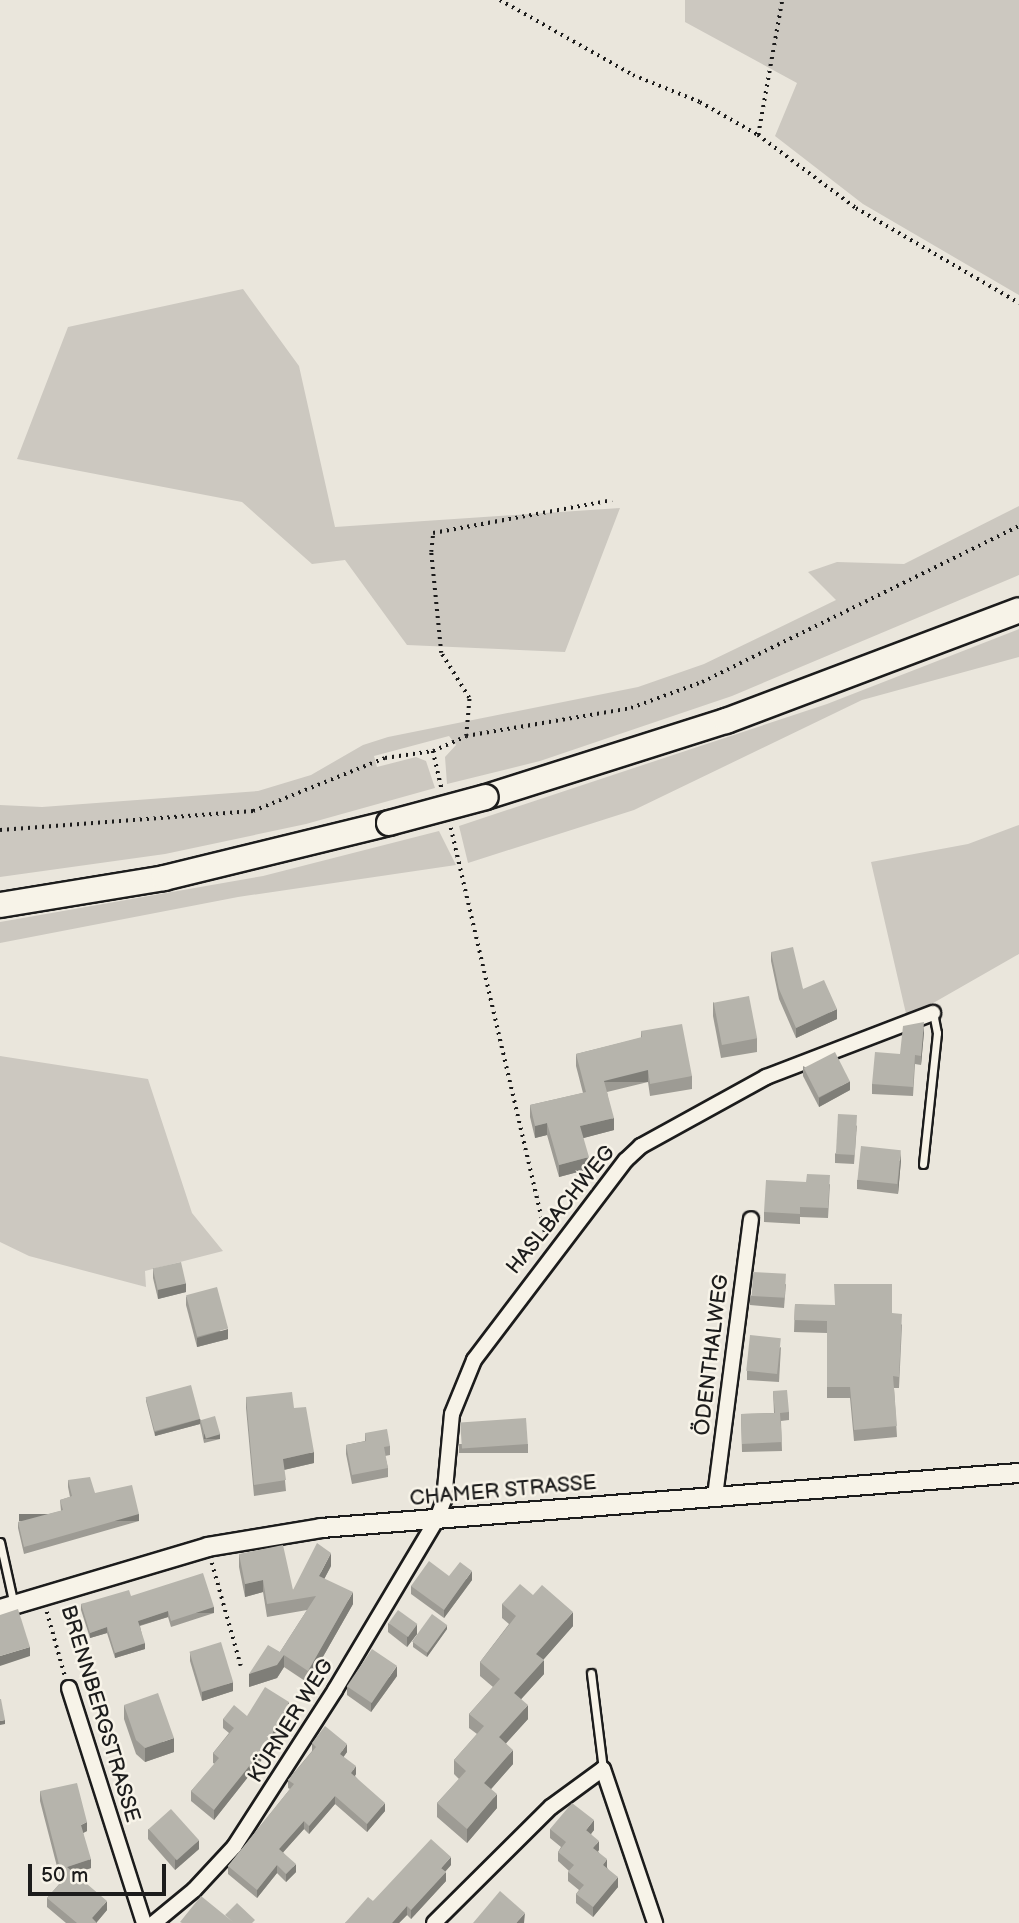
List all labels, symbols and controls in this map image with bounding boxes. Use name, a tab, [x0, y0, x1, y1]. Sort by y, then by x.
street label: HASLBACHWEG	[501, 1140, 621, 1280]
street label: ÖDENTHALWEG	[690, 1273, 734, 1437]
street label: CHAMER STRASSE	[408, 1470, 598, 1512]
street label: BRENNBERGSTRASSE	[55, 1602, 145, 1826]
street label: KÜRNER WEG	[243, 1654, 339, 1788]
scale bar	[32, 1850, 170, 1894]
text: 50 m	[41, 1863, 88, 1888]

